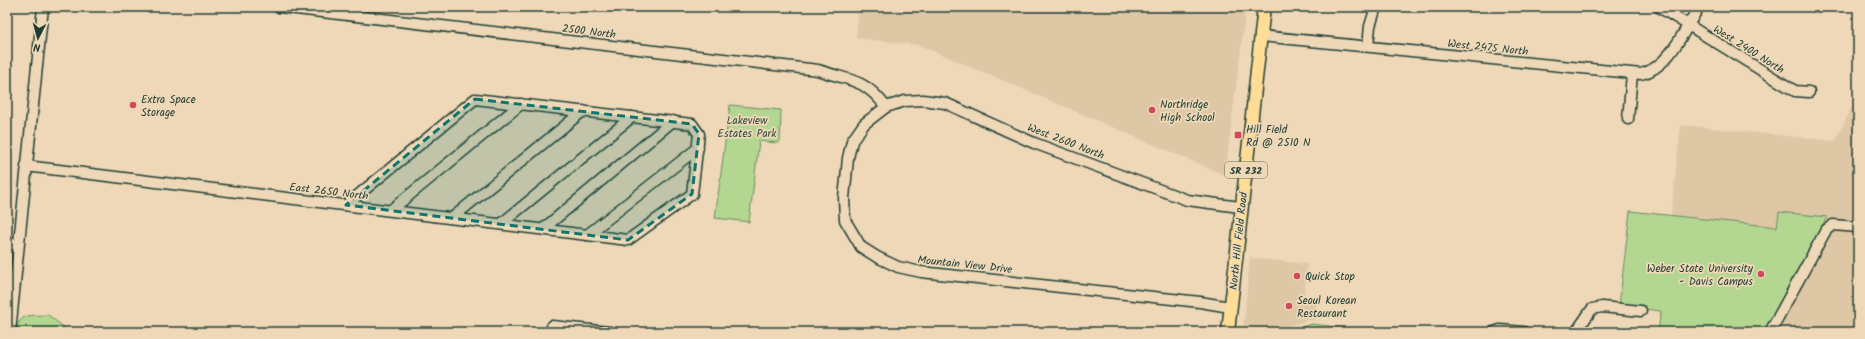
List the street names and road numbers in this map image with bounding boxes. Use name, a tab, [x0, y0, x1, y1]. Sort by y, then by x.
street label: 2500 North	[561, 20, 617, 44]
street label: West 2400 North	[1709, 21, 1788, 79]
street label: West 2475 North	[1447, 35, 1529, 61]
street label: West 2600 North	[1025, 119, 1107, 165]
road number: SR 232	[1225, 162, 1267, 178]
street label: East 2650 North	[288, 178, 370, 206]
street label: North Hill Field Road	[1225, 191, 1253, 291]
street label: Mountain View Drive	[917, 251, 1013, 279]

